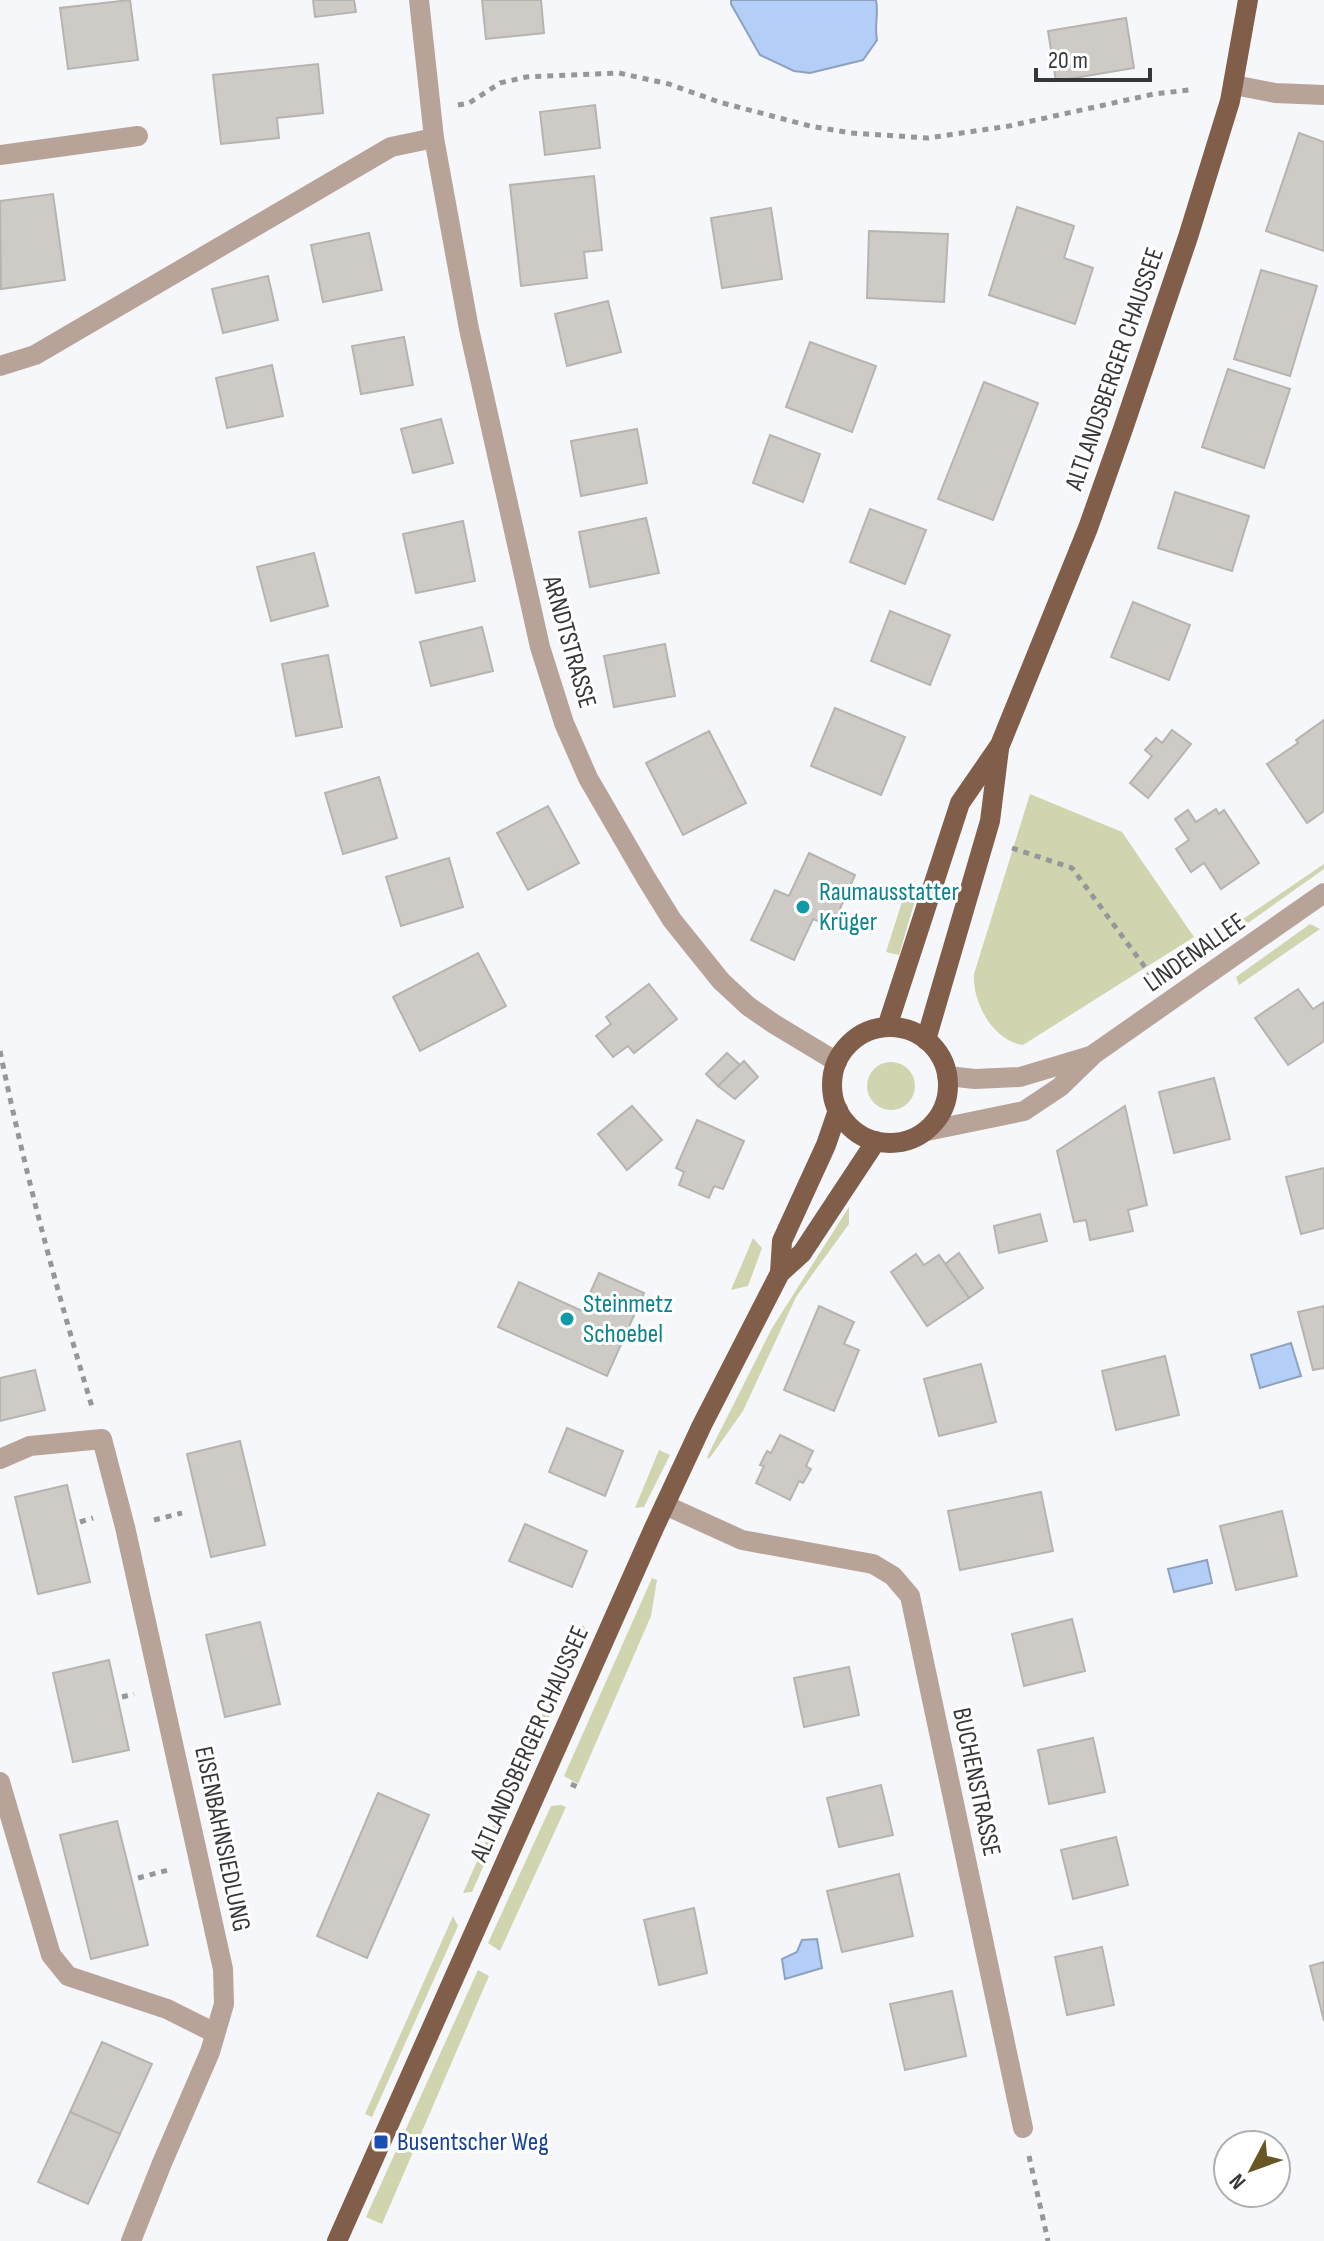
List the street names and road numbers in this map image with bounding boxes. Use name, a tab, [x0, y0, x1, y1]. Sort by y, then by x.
street label: ALTLANDSBERGER CHAUSSEE	[1059, 244, 1171, 495]
street label: ARNDTSTRASSE	[535, 571, 603, 712]
street label: LINDENALLEE	[1138, 907, 1252, 999]
street label: ALTLANDSBERGER CHAUSSEE	[464, 1621, 596, 1867]
street label: BUCHENSTRASSE	[945, 1705, 1007, 1859]
street label: EISENBAHNSIEDLUNG	[187, 1744, 257, 1934]

